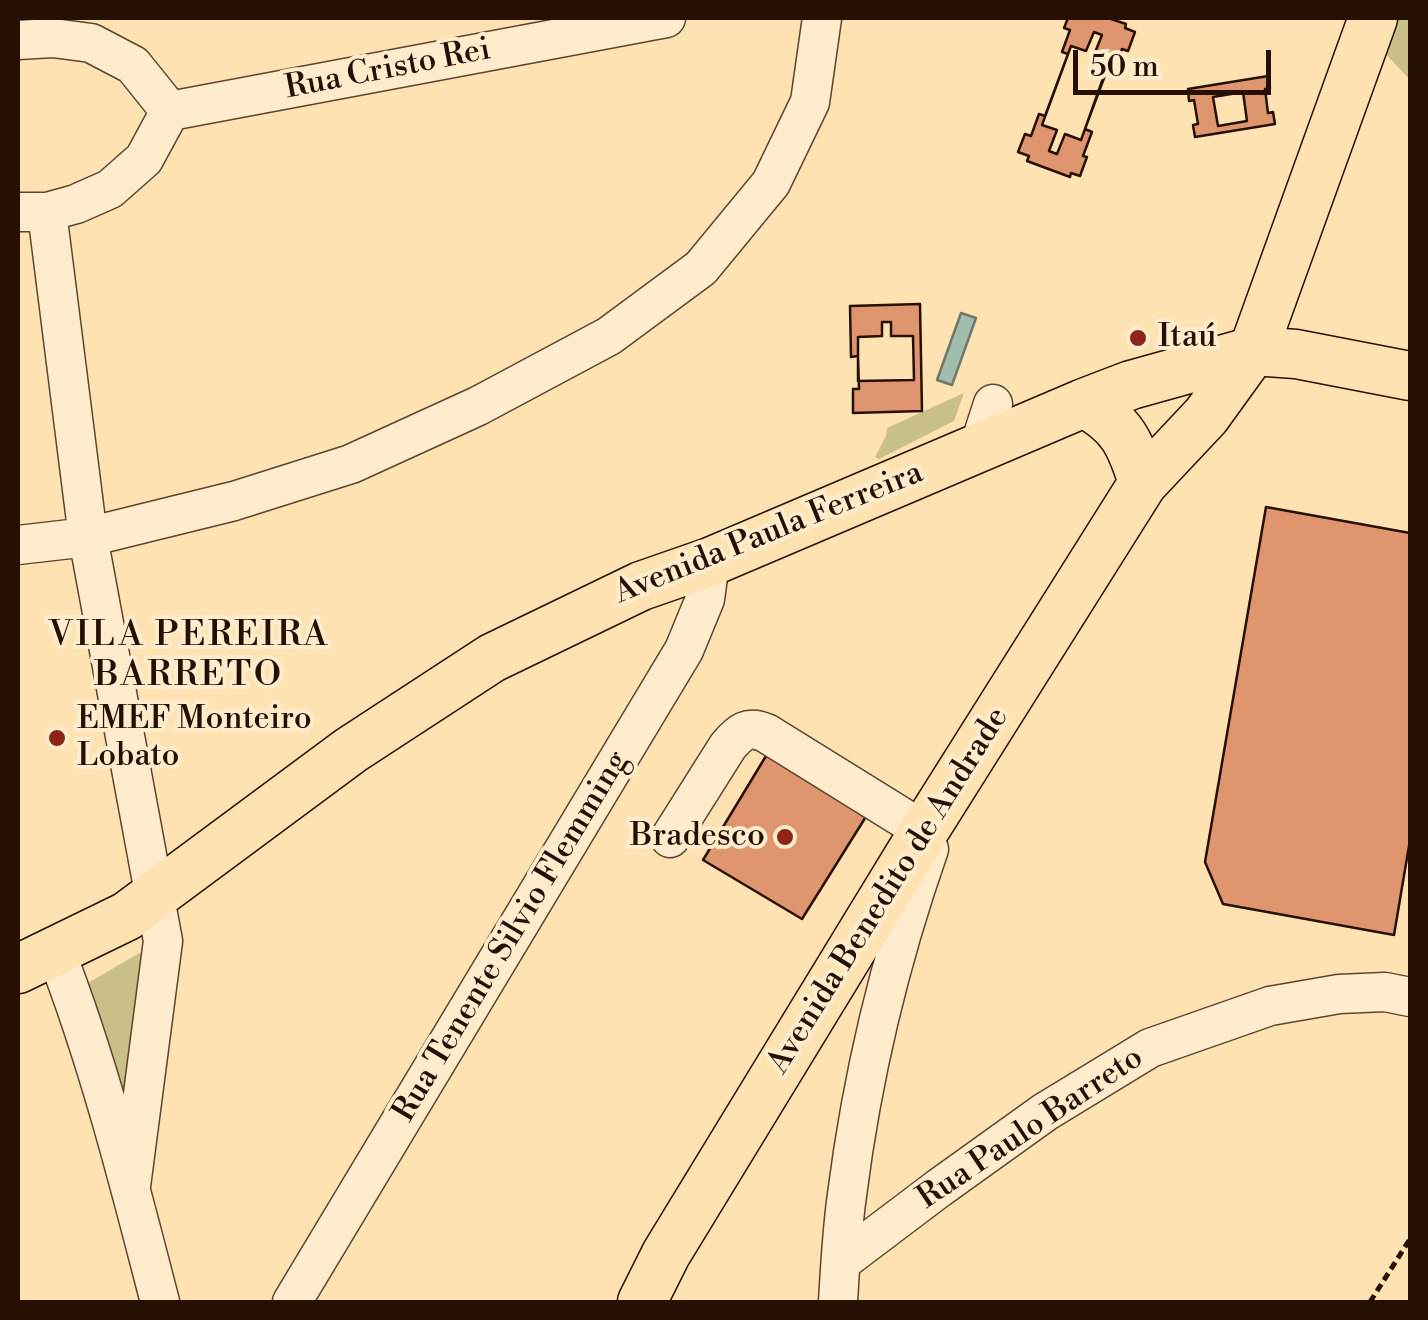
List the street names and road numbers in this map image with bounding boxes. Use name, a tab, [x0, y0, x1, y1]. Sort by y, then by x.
street label: Rua Cristo Rei	[282, 31, 494, 109]
street label: Avenida Paula Ferreira	[609, 455, 929, 613]
street label: Avenida Benedito de Andrade	[760, 701, 1018, 1081]
street label: Rua Tenente Silvio Flemming	[386, 745, 638, 1129]
street label: Rua Paulo Barreto	[911, 1039, 1151, 1219]

